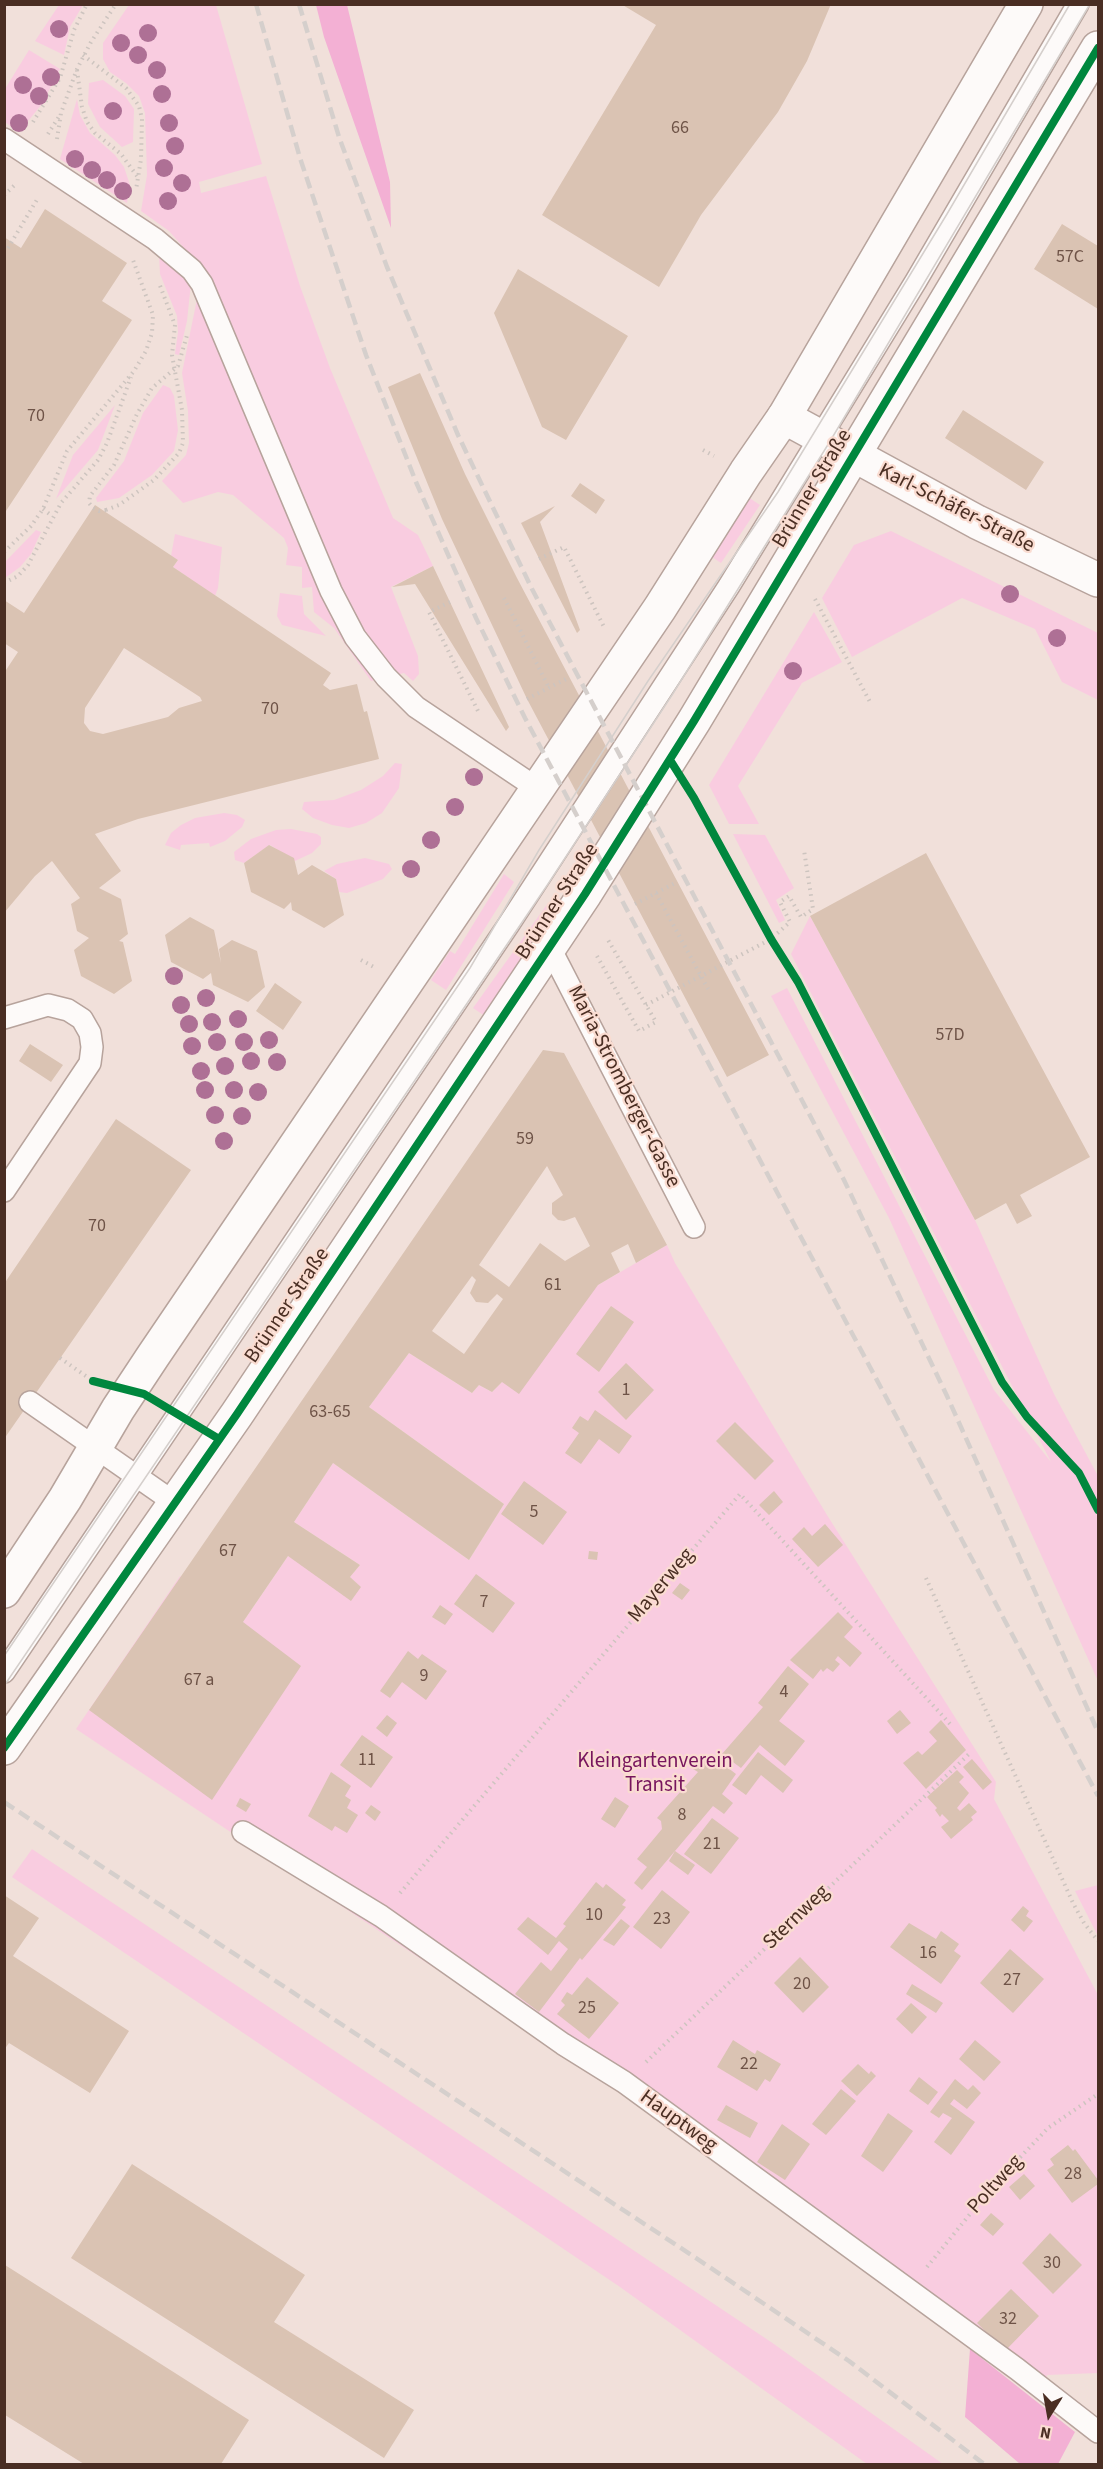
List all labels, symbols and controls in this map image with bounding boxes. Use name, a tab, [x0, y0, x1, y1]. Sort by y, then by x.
house number: 66	[671, 118, 689, 140]
house number: 57C	[1056, 247, 1084, 269]
house number: 70	[27, 406, 45, 428]
street label: Brünner Straße	[768, 425, 858, 553]
street label: Karl-Schäfer-Straße	[874, 459, 1038, 559]
house number: 70	[261, 699, 279, 721]
street label: Brünner Straße	[511, 839, 605, 965]
street label: Maria-Stromberger-Gasse	[561, 982, 685, 1192]
house number: 57D	[936, 1025, 964, 1047]
house number: 59	[516, 1129, 534, 1151]
house number: 70	[88, 1216, 106, 1238]
street label: Brünner Straße	[240, 1244, 336, 1368]
house number: 61	[544, 1275, 562, 1297]
house number: 1	[622, 1380, 630, 1402]
house number: 63-65	[309, 1402, 351, 1424]
house number: 5	[530, 1502, 538, 1524]
house number: 67	[219, 1541, 237, 1563]
street label: Mayerweg	[624, 1544, 700, 1628]
house number: 7	[480, 1592, 488, 1614]
house number: 9	[420, 1666, 428, 1688]
house number: 67 a	[184, 1670, 214, 1692]
house number: 4	[780, 1682, 788, 1704]
park label: Kleingartenverein Transit	[577, 1749, 733, 1799]
house number: 11	[358, 1750, 376, 1772]
house number: 8	[678, 1805, 686, 1827]
house number: 21	[703, 1834, 721, 1856]
street label: Sternweg	[759, 1880, 835, 1956]
house number: 10	[585, 1905, 603, 1927]
house number: 23	[653, 1909, 671, 1931]
house number: 16	[919, 1943, 937, 1965]
house number: 27	[1003, 1970, 1021, 1992]
house number: 20	[793, 1974, 811, 1996]
house number: 25	[578, 1998, 596, 2020]
house number: 22	[740, 2054, 758, 2076]
street label: Hauptweg	[634, 2085, 722, 2159]
street label: Poltweg	[963, 2150, 1029, 2220]
house number: 28	[1064, 2164, 1082, 2186]
house number: 30	[1043, 2253, 1061, 2275]
house number: 32	[999, 2309, 1017, 2331]
north arrow	[1019, 2385, 1079, 2445]
text: N	[1038, 2421, 1053, 2444]

